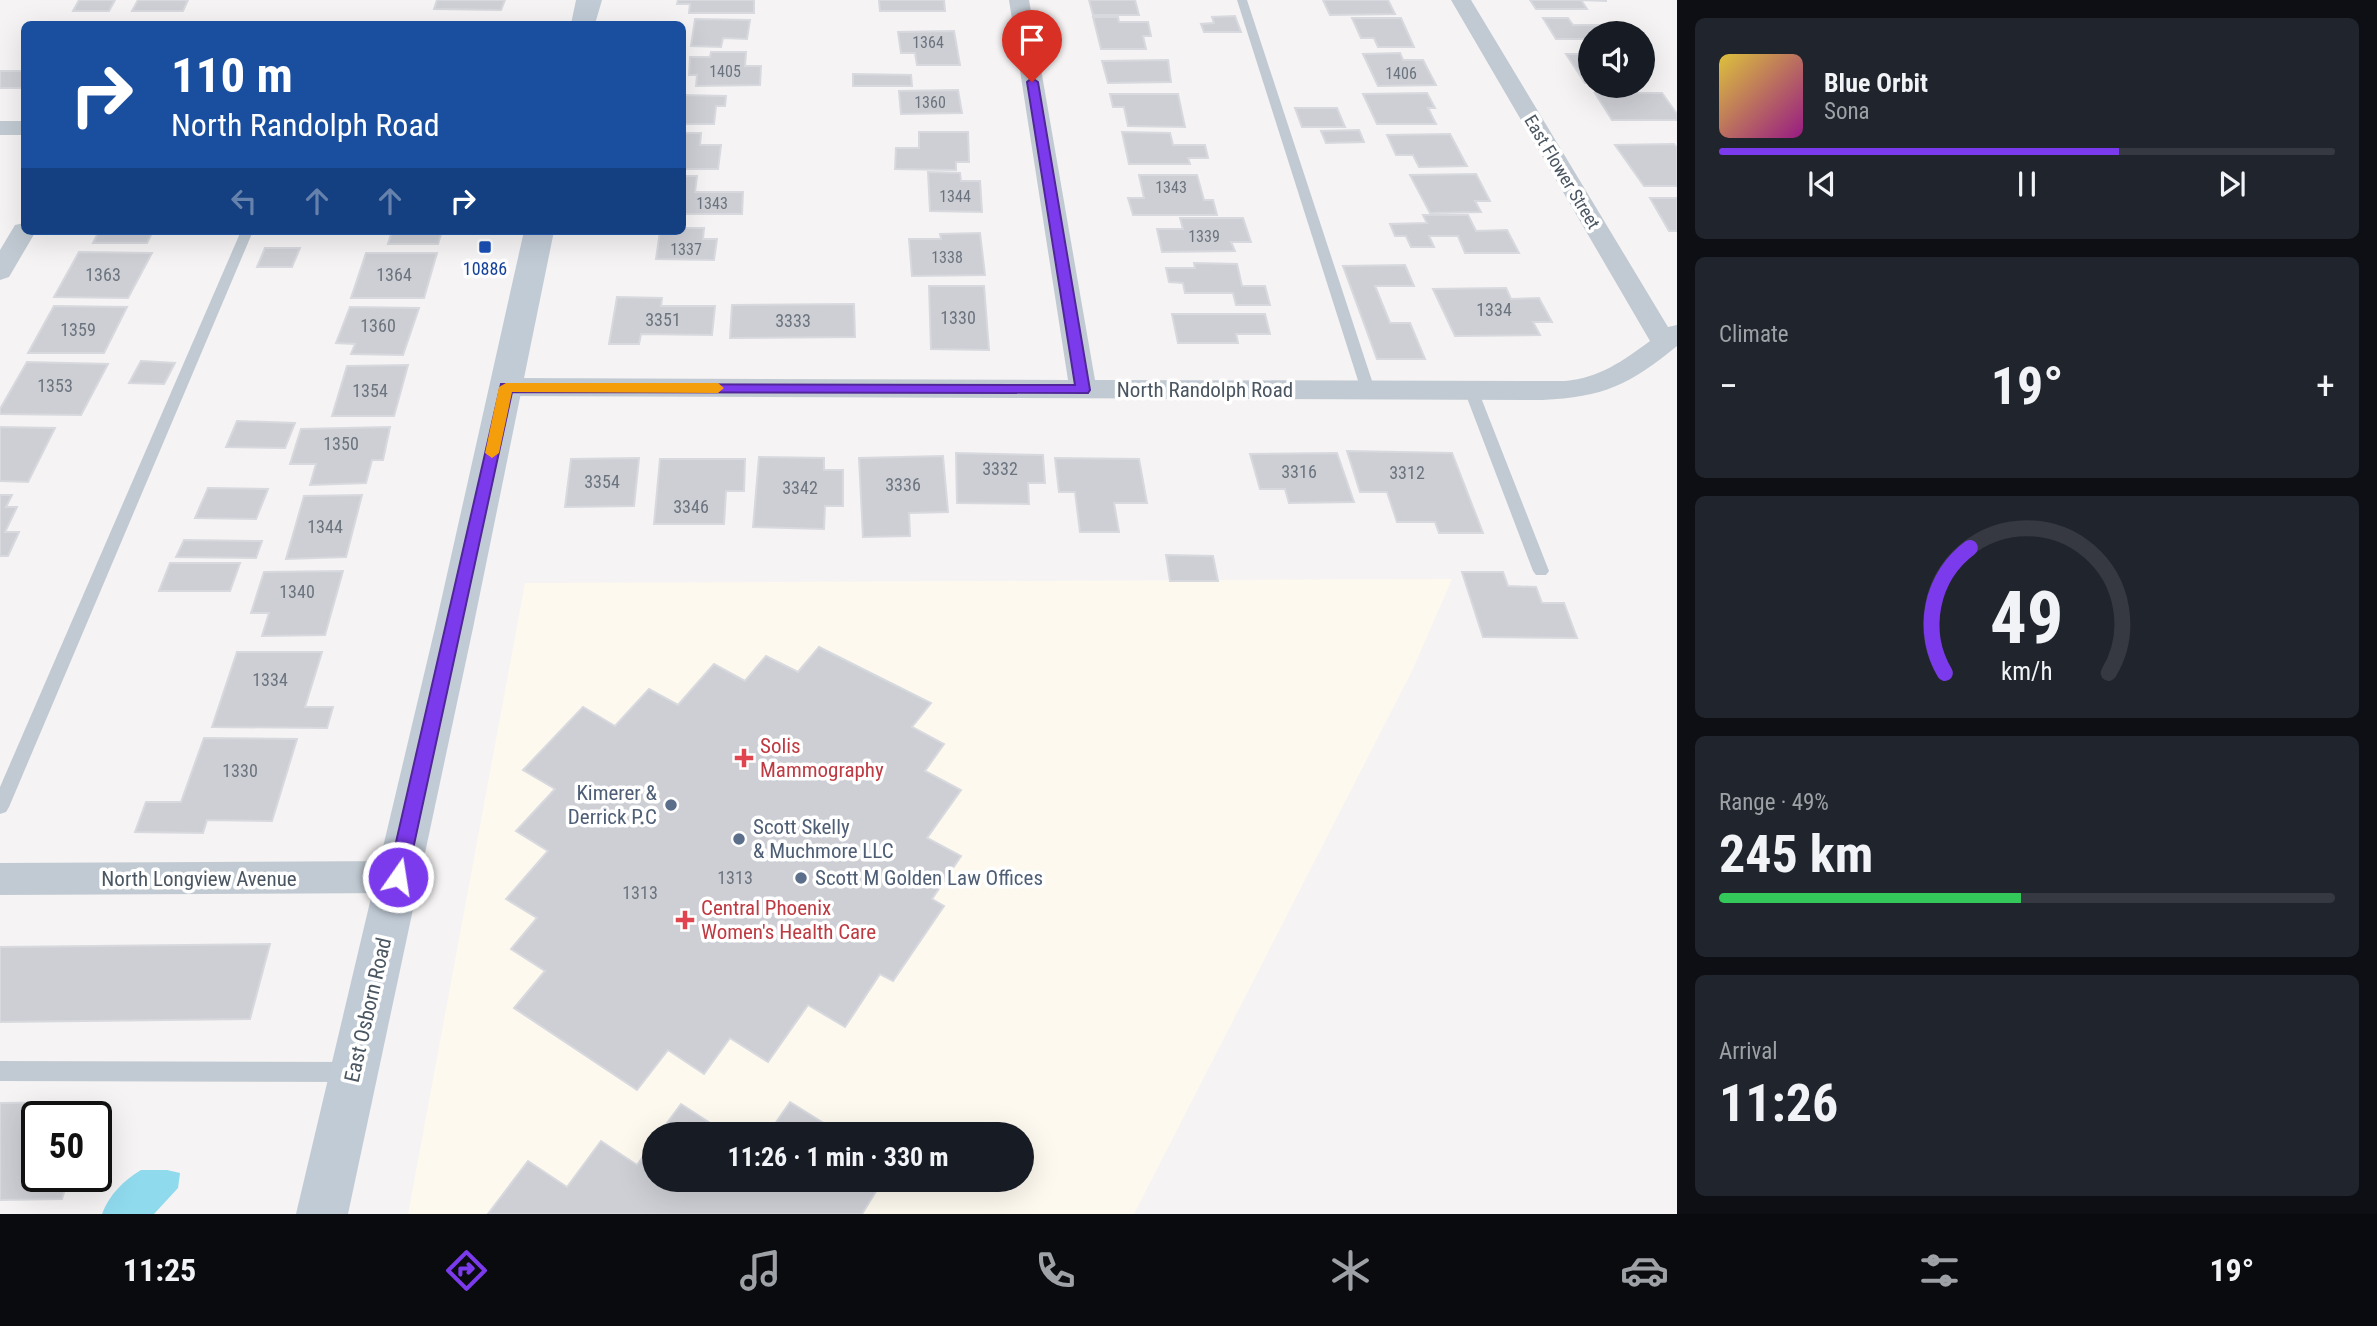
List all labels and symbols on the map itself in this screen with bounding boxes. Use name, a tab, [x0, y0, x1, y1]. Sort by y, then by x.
pin	[1002, 10, 1062, 82]
house number: 1364	[912, 33, 944, 52]
house number: 1405	[709, 62, 741, 81]
house number: 1406	[1385, 64, 1417, 83]
house number: 1360	[914, 93, 946, 112]
street label: East Flower Street	[1520, 111, 1605, 232]
house number: 1343	[1155, 178, 1187, 197]
house number: 1344	[939, 187, 971, 206]
house number: 1343	[696, 194, 728, 213]
house number: 1339	[1188, 227, 1220, 246]
marker: 10886	[477, 239, 493, 255]
house number: 1337	[670, 240, 702, 259]
house number: 1338	[931, 248, 963, 267]
place label: 10886	[463, 258, 507, 279]
house number: 1363	[85, 264, 121, 285]
house number: 1364	[376, 264, 412, 285]
house number: 1334	[1476, 299, 1512, 320]
house number: 1330	[940, 307, 976, 328]
house number: 3351	[645, 309, 681, 330]
house number: 3333	[775, 310, 811, 331]
house number: 1360	[360, 315, 396, 336]
house number: 1359	[60, 319, 96, 340]
house number: 1353	[37, 375, 73, 396]
street label: North Randolph Road	[1117, 378, 1293, 402]
house number: 1354	[352, 380, 388, 401]
house number: 1350	[323, 433, 359, 454]
house number: 3332	[982, 458, 1018, 479]
house number: 3316	[1281, 461, 1317, 482]
house number: 3312	[1389, 462, 1425, 483]
house number: 3354	[584, 471, 620, 492]
house number: 3336	[885, 474, 921, 495]
house number: 3342	[782, 477, 818, 498]
house number: 3346	[673, 496, 709, 517]
house number: 1344	[307, 516, 343, 537]
house number: 1340	[279, 581, 315, 602]
house number: 1334	[252, 669, 288, 690]
place label: Solis Mammography	[760, 734, 884, 782]
marker: Solis Mammography	[734, 748, 754, 768]
house number: 1330	[222, 760, 258, 781]
place label: Kimerer & Derrick P.C	[568, 781, 658, 829]
marker: Kimerer & Derrick P.C	[663, 797, 679, 813]
place label: Scott Skelly & Muchmore LLC	[753, 815, 894, 863]
marker: Scott Skelly & Muchmore LLC	[731, 831, 747, 847]
position arrow	[361, 840, 435, 914]
place label: Scott M Golden Law Offices	[815, 866, 1043, 890]
street label: North Longview Avenue	[101, 867, 297, 891]
house number: 1313	[717, 867, 753, 888]
marker: Scott M Golden Law Offices	[793, 870, 809, 886]
house number: 1313	[622, 882, 658, 903]
place label: Central Phoenix Women's Health Care	[701, 896, 876, 944]
marker: Central Phoenix Women's Health Care	[675, 910, 695, 930]
street label: East Osborn Road	[340, 935, 396, 1085]
speed limit sign: 50	[21, 1101, 112, 1192]

